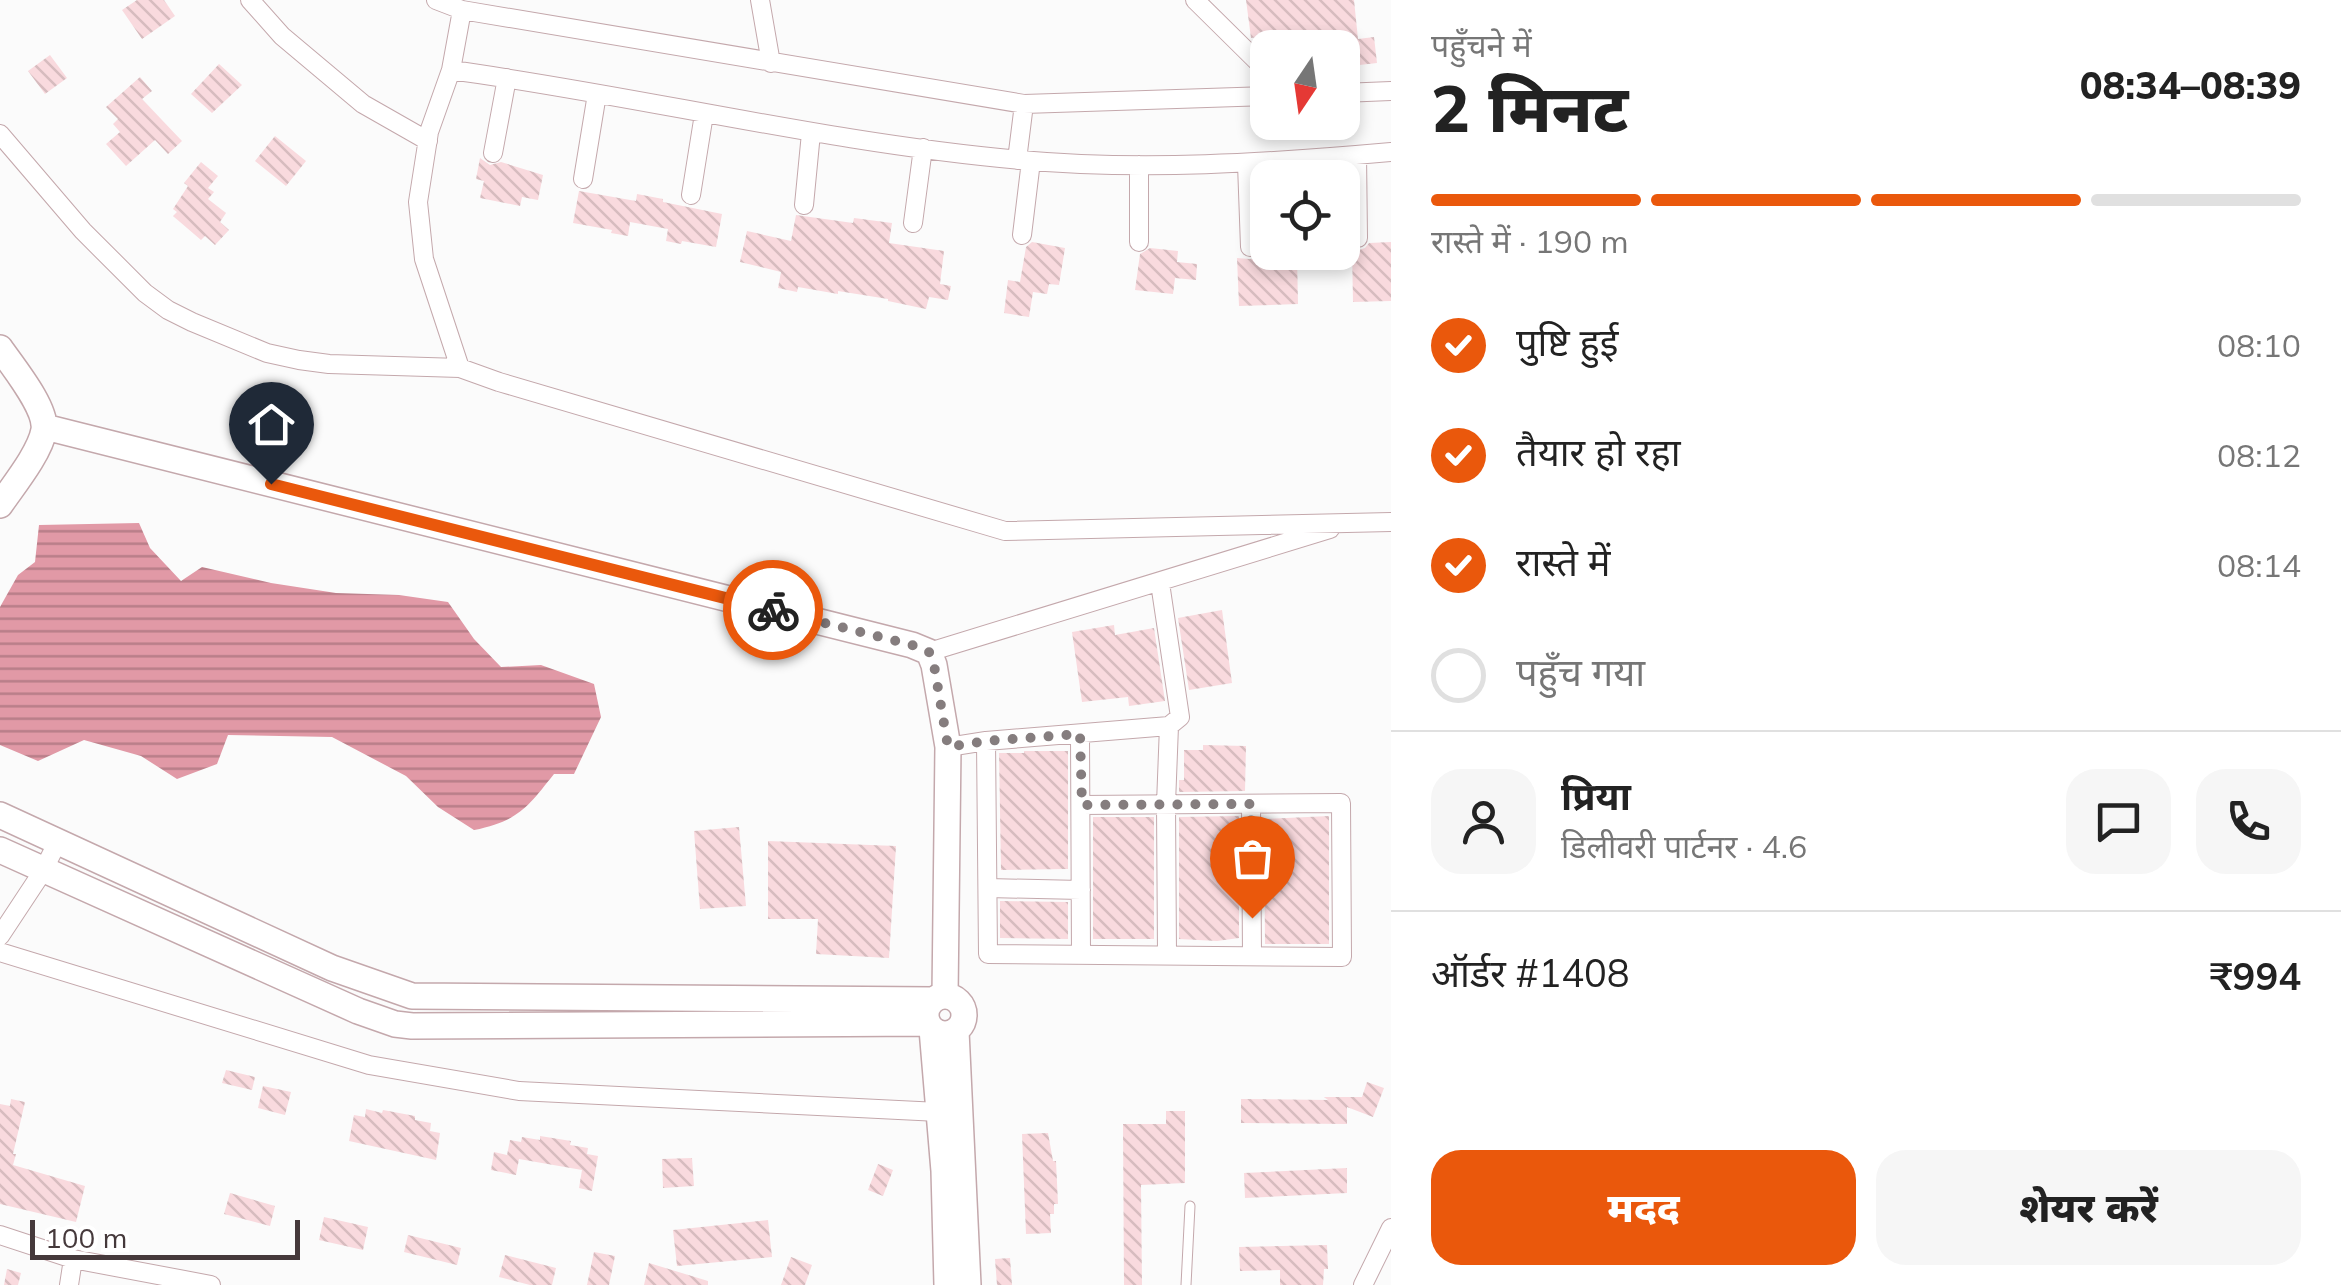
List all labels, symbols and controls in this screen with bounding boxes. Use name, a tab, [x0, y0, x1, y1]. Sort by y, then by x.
text: पहुँचने में	[1431, 25, 1532, 65]
north arrow	[1250, 30, 1360, 140]
map controls	[1250, 30, 1360, 270]
text: 08:34–08:39	[2080, 61, 2301, 109]
text: 2 मिनट	[1431, 67, 1628, 148]
button: locate	[1250, 160, 1360, 270]
text: रास्ते में · 190 m	[1431, 221, 1629, 261]
icon: check	[1431, 318, 1486, 373]
text: पुष्टि हुई	[1516, 318, 1618, 366]
text: 08:10	[2217, 325, 2301, 365]
pin	[229, 382, 314, 485]
icon: home	[244, 397, 299, 452]
icon: check	[1431, 428, 1486, 483]
text: तैयार हो रहा	[1516, 428, 1681, 476]
text: 08:12	[2217, 435, 2301, 475]
icon: check	[1431, 538, 1486, 593]
text: रास्ते में	[1516, 538, 1610, 586]
text: 08:14	[2217, 545, 2301, 585]
courier	[723, 560, 823, 660]
icon: bike	[746, 583, 801, 638]
text: पहुँच गया	[1516, 648, 1645, 696]
button: person	[1431, 769, 1536, 874]
button: chat	[2066, 769, 2171, 874]
button: phone	[2196, 769, 2301, 874]
text: प्रिया	[1561, 772, 1631, 820]
pin	[1210, 816, 1295, 919]
text: डिलीवरी पार्टनर · 4.6	[1561, 826, 1807, 866]
icon: bag	[1225, 831, 1280, 886]
text: ऑर्डर #1408	[1431, 949, 1630, 997]
text: ₹994	[2210, 952, 2301, 1000]
button: मदद	[1431, 1150, 1856, 1265]
button: शेयर करें	[1876, 1150, 2301, 1265]
scale bar	[30, 1215, 300, 1260]
text: 100 m	[45, 1220, 127, 1255]

